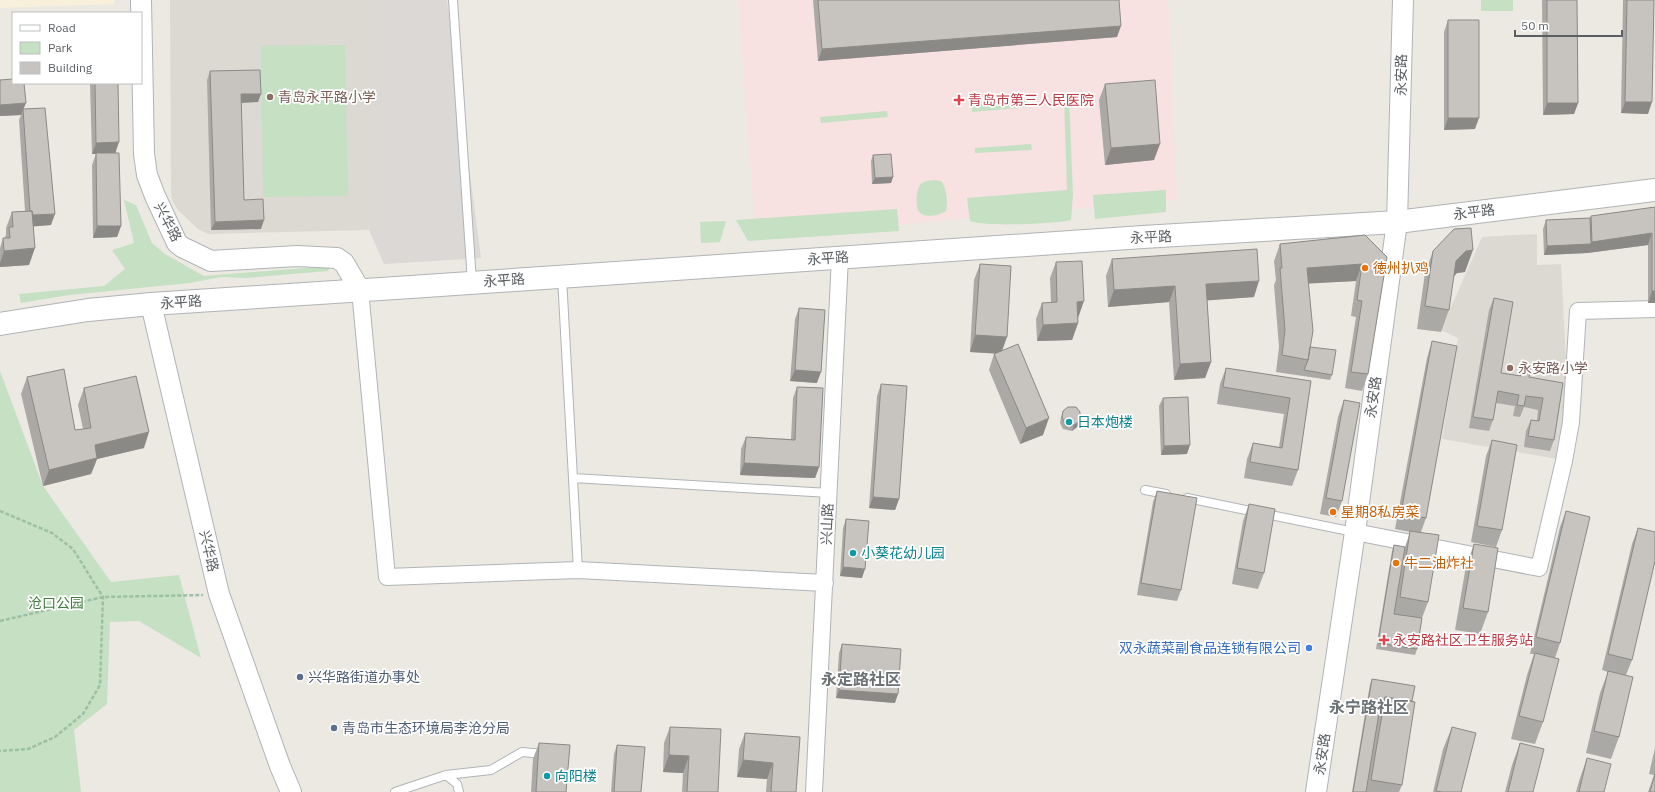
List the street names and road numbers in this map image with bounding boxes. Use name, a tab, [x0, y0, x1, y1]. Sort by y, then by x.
street label: 永安路	[1392, 54, 1410, 96]
street label: 兴华路	[150, 199, 186, 245]
street label: 永平路	[1452, 201, 1496, 223]
street label: 永平路	[1130, 227, 1172, 247]
street label: 永平路	[806, 248, 850, 268]
street label: 永平路	[482, 270, 526, 290]
street label: 永平路	[159, 292, 203, 312]
street label: 永安路	[1361, 375, 1385, 419]
street label: 兴山路	[817, 503, 837, 545]
street label: 兴华路	[196, 529, 222, 573]
street label: 永安路	[1310, 732, 1334, 776]

